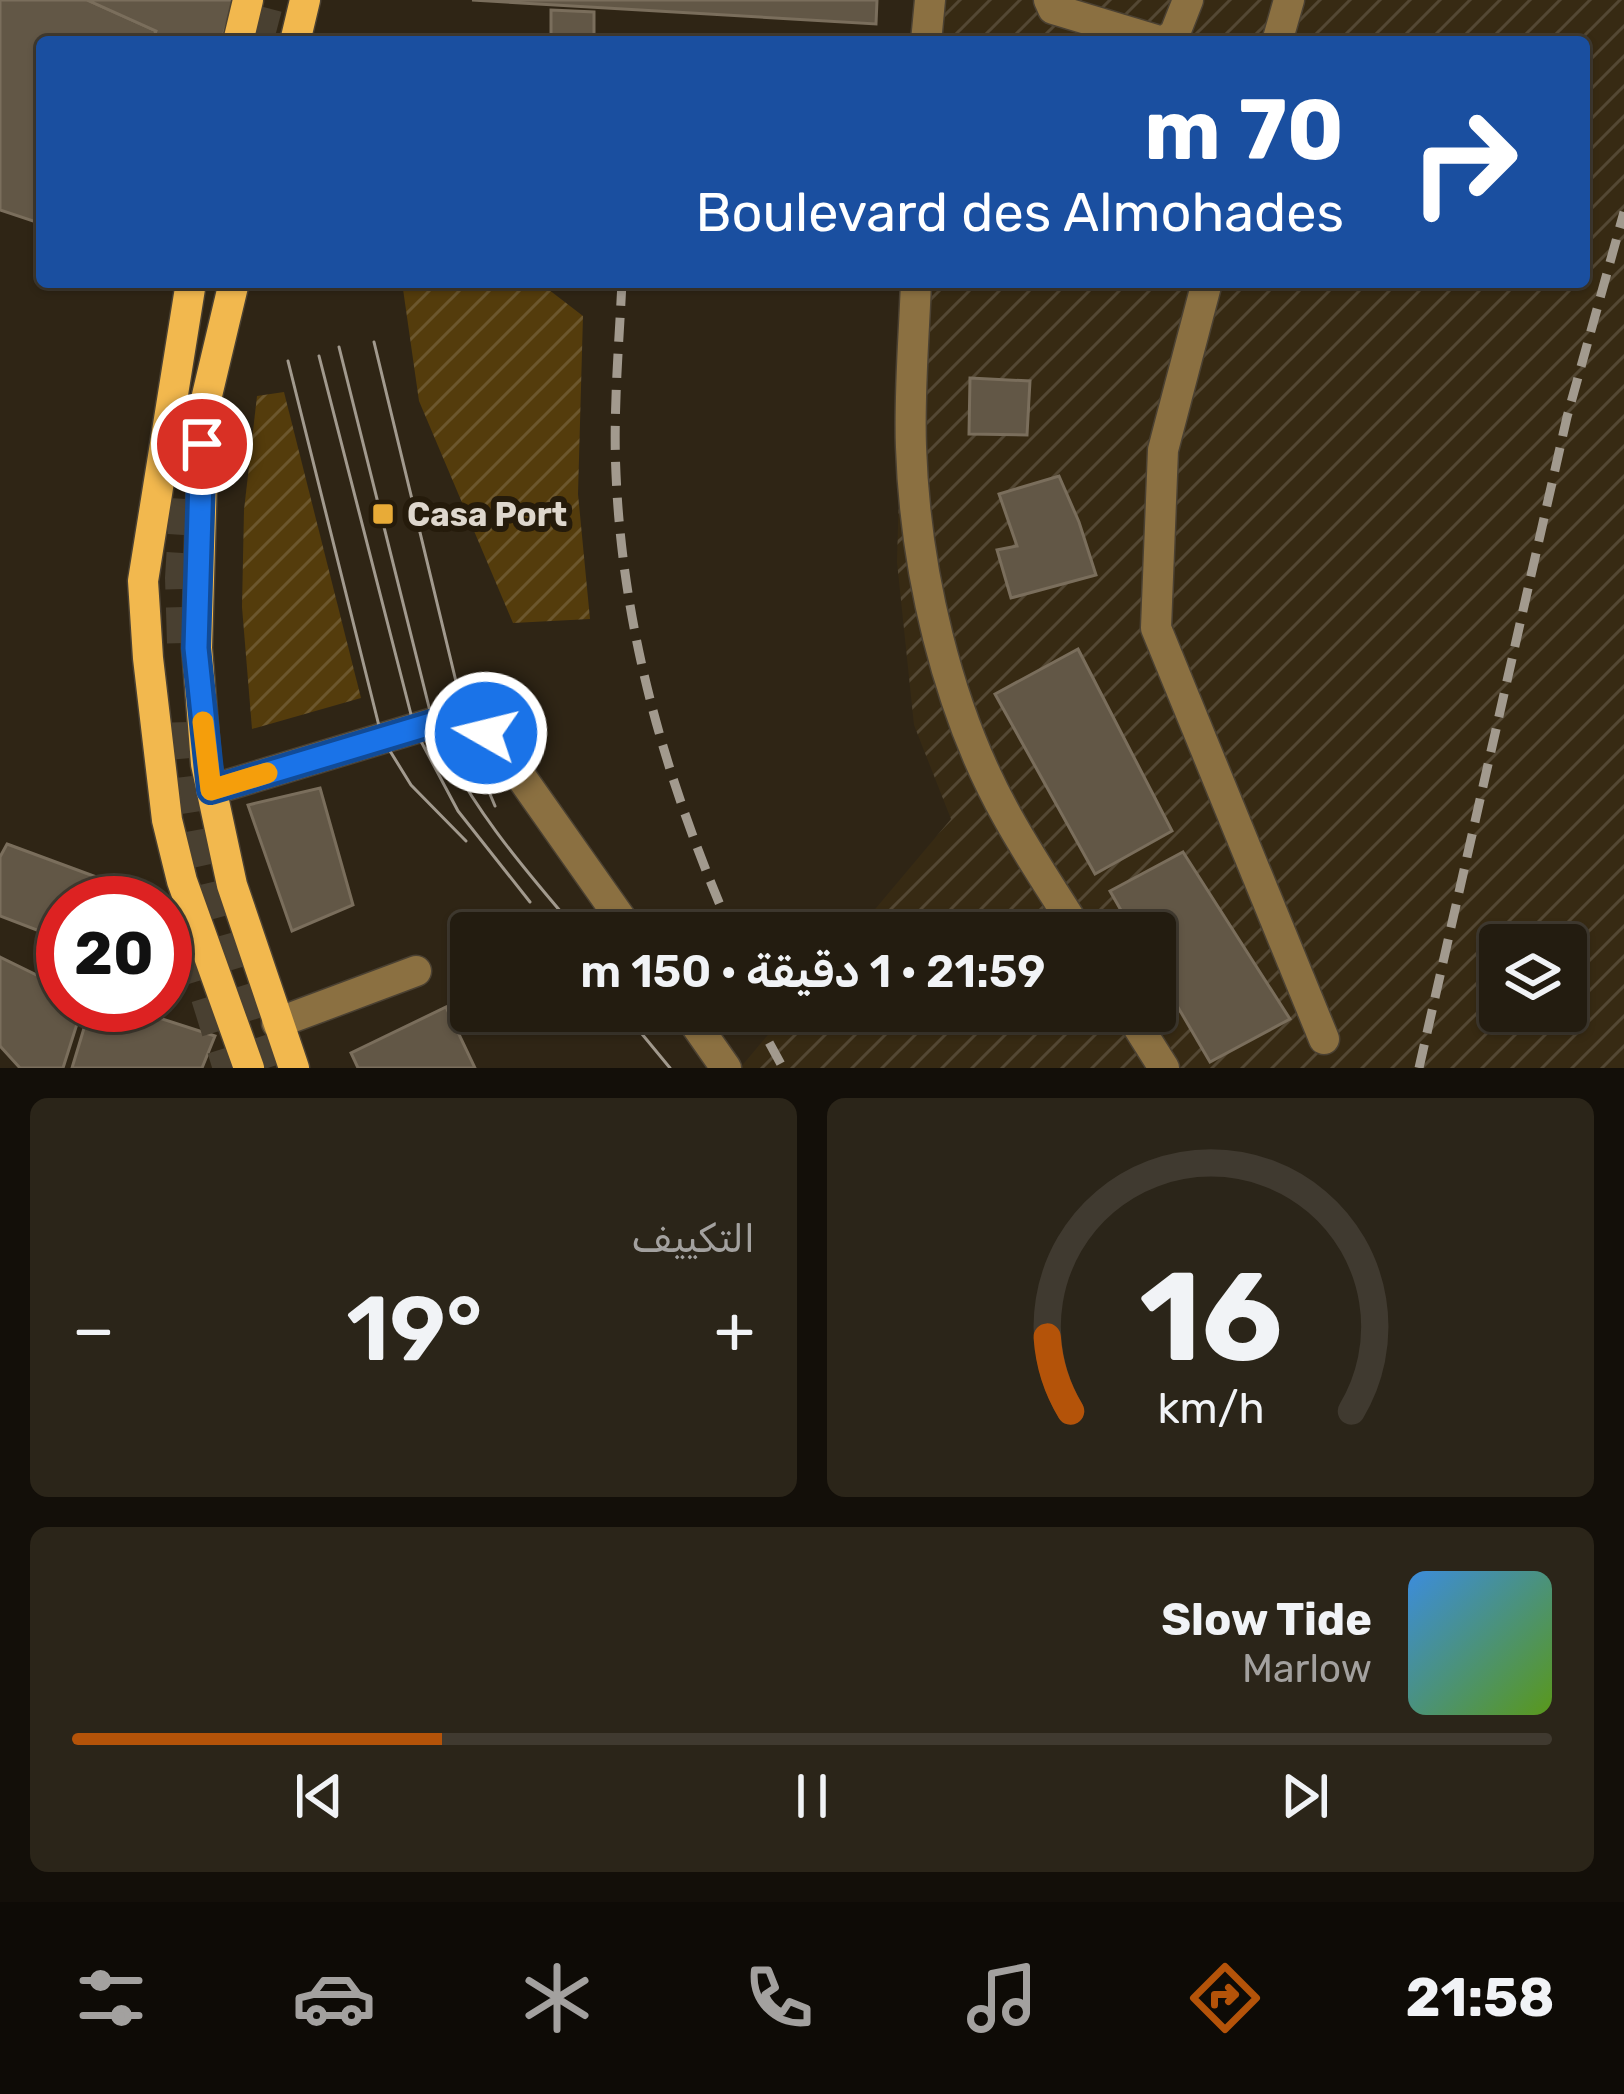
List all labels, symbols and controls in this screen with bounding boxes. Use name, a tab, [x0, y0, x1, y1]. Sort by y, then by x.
text: 70 m	[1144, 80, 1344, 180]
icon: right	[1386, 84, 1542, 240]
text: Boulevard des Almohades	[695, 181, 1344, 245]
pin	[151, 393, 253, 495]
icon: arrive	[169, 411, 235, 477]
place label: Casa Port	[407, 495, 567, 534]
marker: Casa Port	[370, 501, 396, 527]
position arrow	[423, 670, 549, 796]
speed limit sign: 20	[36, 876, 192, 1032]
map controls	[1479, 924, 1587, 1032]
button: layers	[1479, 924, 1587, 1032]
text: 21:59 · 1 دقيقة · 150 m	[580, 945, 1046, 998]
text: التكييف	[631, 1216, 755, 1262]
text: 16	[1139, 1243, 1282, 1391]
text: 19°	[346, 1276, 482, 1383]
text: −	[72, 1290, 115, 1369]
text: +	[714, 1290, 755, 1369]
text: km/h	[1157, 1382, 1264, 1433]
text: Slow Tide	[1161, 1593, 1372, 1646]
text: Marlow	[1242, 1646, 1372, 1692]
icon: previous	[286, 1763, 352, 1829]
icon: pause	[779, 1763, 845, 1829]
icon: next	[1272, 1763, 1338, 1829]
icon: filters	[69, 1956, 153, 2040]
icon: car	[292, 1956, 376, 2040]
icon: climate	[515, 1956, 599, 2040]
icon: phone	[737, 1956, 821, 2040]
icon: music	[960, 1956, 1044, 2040]
icon: directions	[1183, 1956, 1267, 2040]
text: 21:58	[1406, 1966, 1555, 2030]

